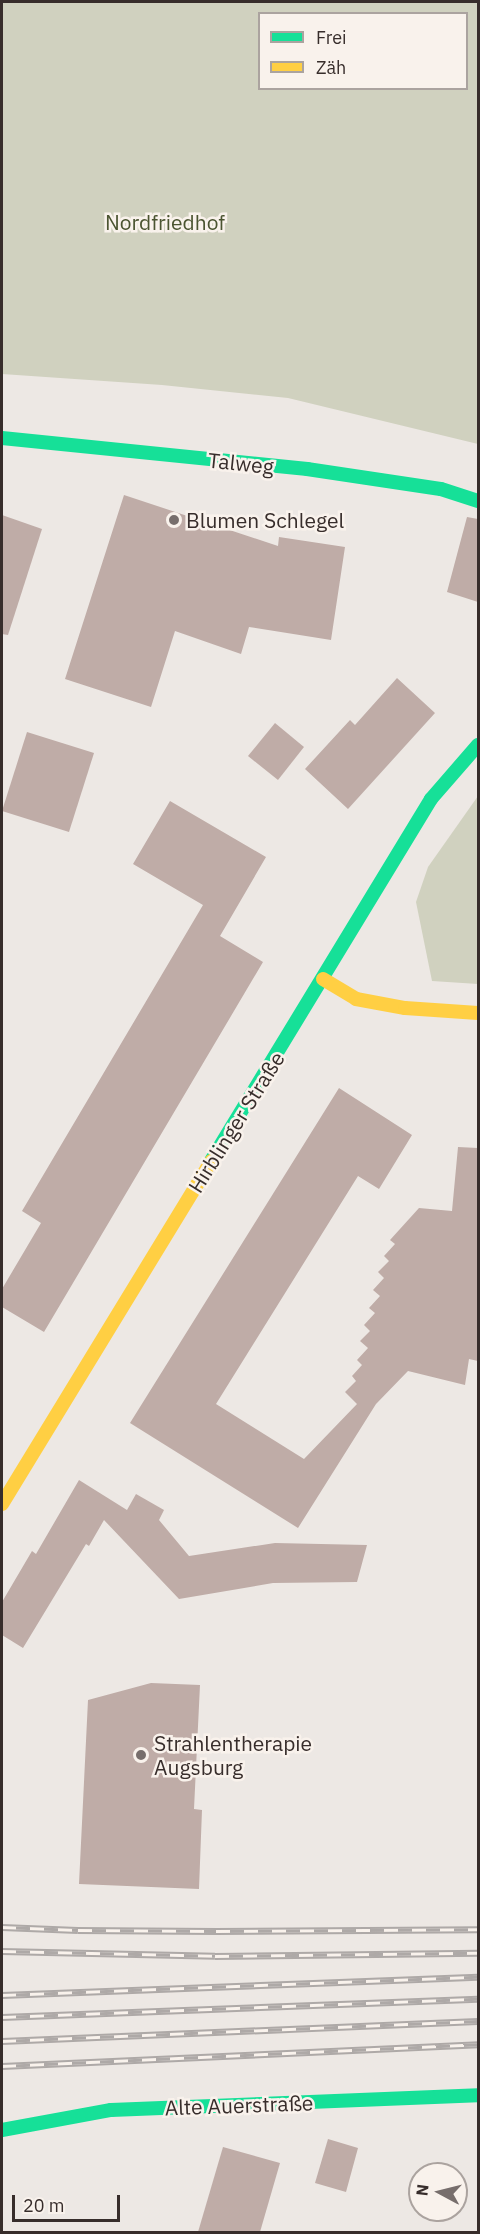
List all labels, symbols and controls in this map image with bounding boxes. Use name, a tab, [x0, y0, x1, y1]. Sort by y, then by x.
legend	[258, 12, 468, 90]
text: Frei	[316, 26, 347, 49]
text: Zäh	[316, 56, 346, 79]
park label: Nordfriedhof	[105, 209, 225, 235]
street label: Talweg	[207, 447, 275, 479]
place label: Blumen Schlegel	[186, 507, 344, 533]
marker: Blumen Schlegel	[167, 513, 181, 527]
street label: Hirblinger Straße	[183, 1047, 289, 1197]
place label: Strahlentherapie Augsburg	[154, 1730, 312, 1780]
marker: Strahlentherapie Augsburg	[132, 1746, 150, 1764]
street label: Alte Auerstraße	[164, 2090, 314, 2120]
north arrow	[408, 2162, 468, 2222]
scale bar	[15, 2183, 123, 2221]
text: N	[411, 2183, 433, 2197]
text: 20 m	[23, 2194, 65, 2217]

